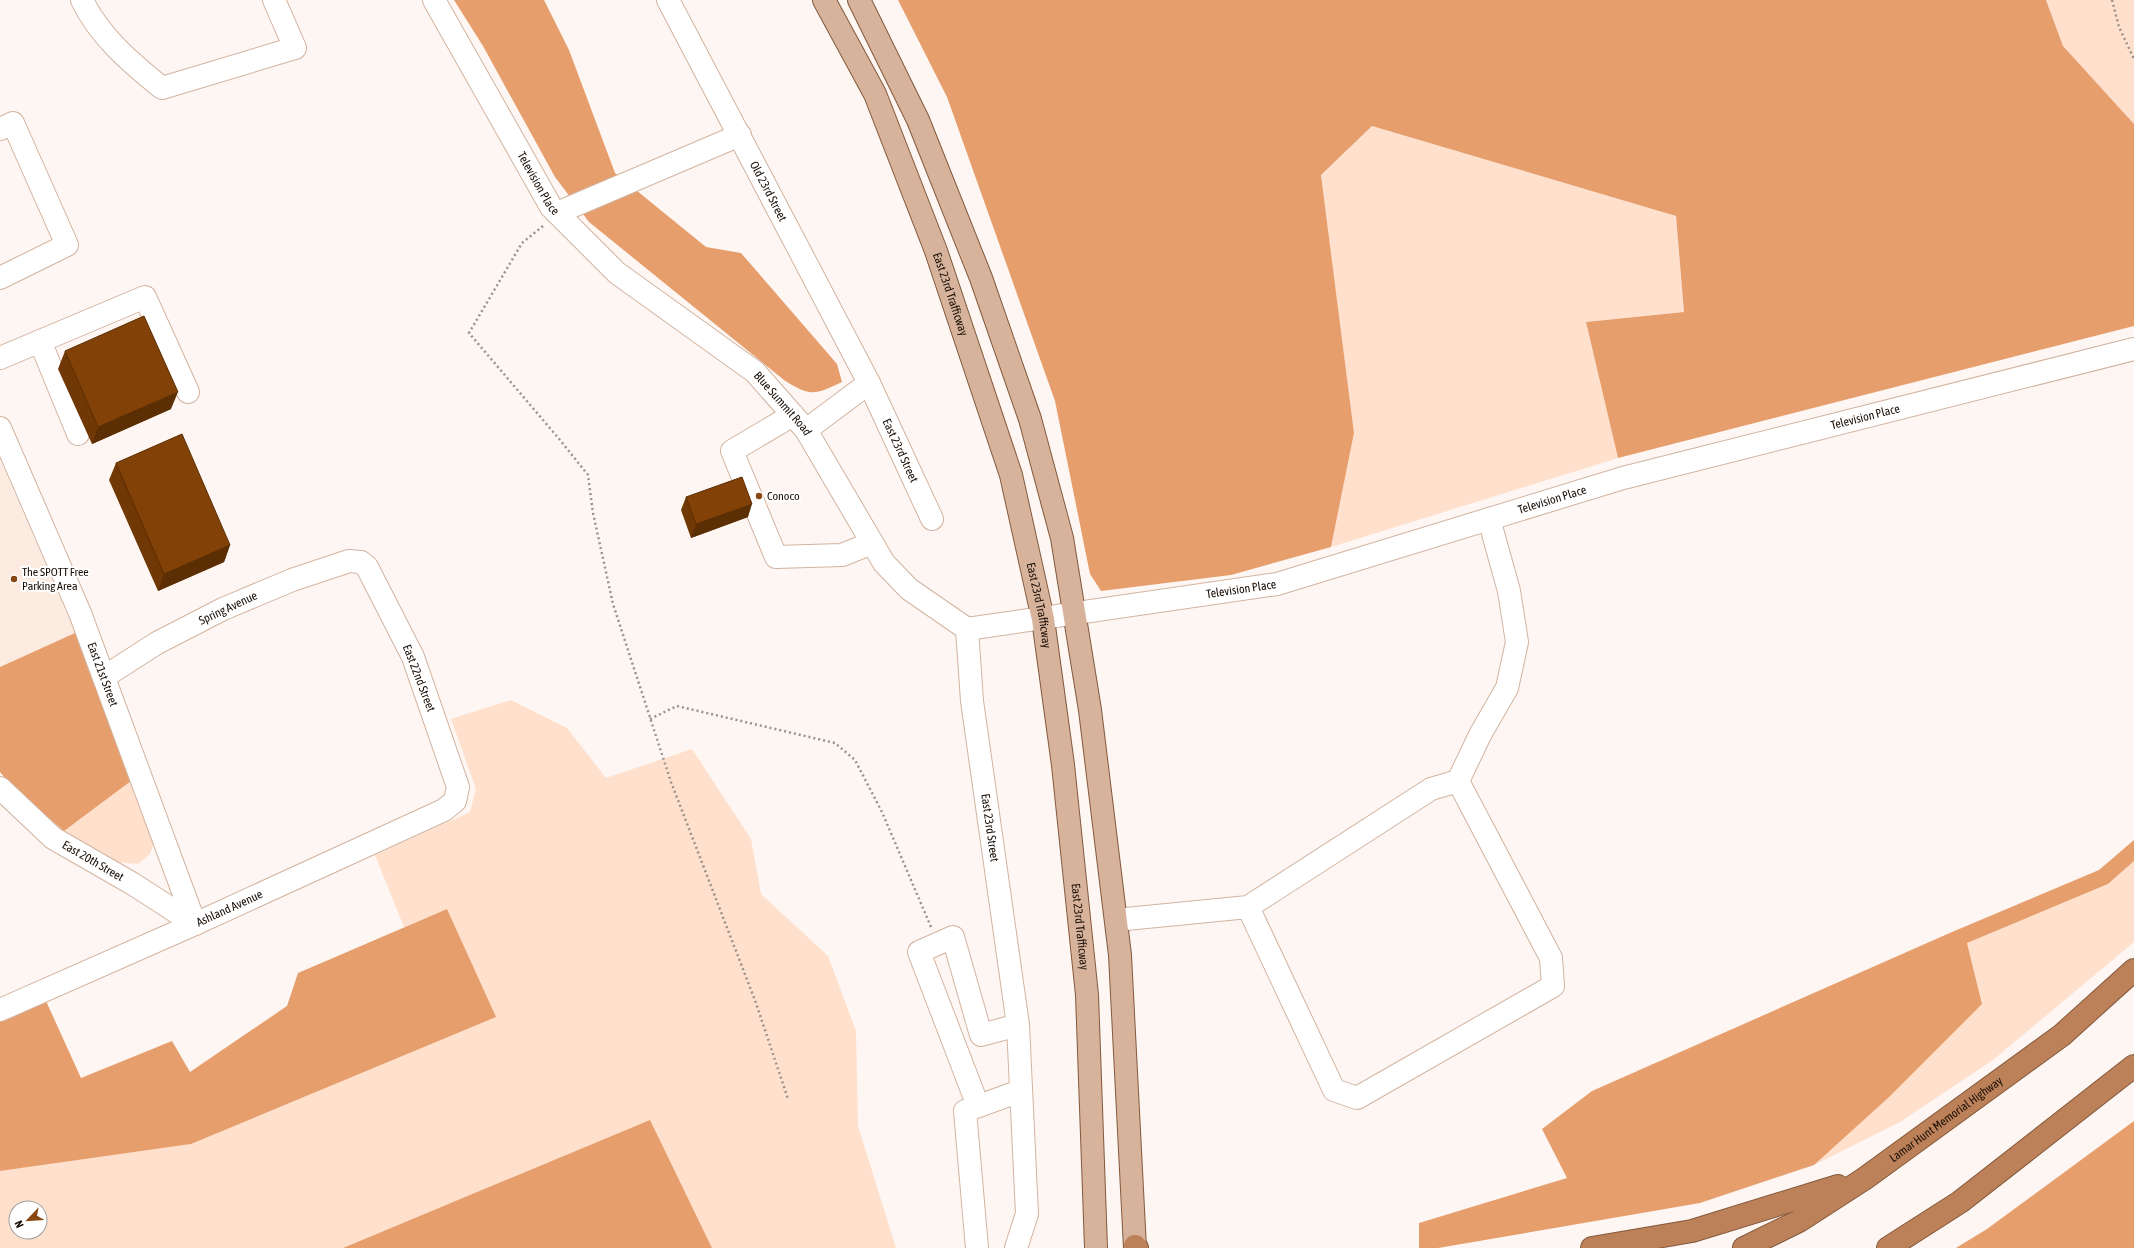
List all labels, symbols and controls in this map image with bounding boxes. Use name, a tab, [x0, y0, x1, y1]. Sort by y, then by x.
street label: Television Place	[514, 149, 562, 218]
street label: Old 23rd Street	[747, 159, 790, 224]
street label: East 23rd Trafficway	[930, 251, 971, 338]
street label: Blue Summit Road	[751, 369, 815, 438]
street label: Television Place	[1829, 401, 1901, 432]
street label: East 23rd Street	[880, 416, 921, 485]
street label: Television Place	[1516, 483, 1588, 517]
place label: Conoco	[767, 489, 800, 503]
marker: Conoco	[754, 491, 764, 501]
street label: East 23rd Trafficway	[1024, 561, 1054, 649]
place label: The SPOTT Free Parking Area	[22, 565, 89, 593]
marker: The SPOTT Free Parking Area	[9, 574, 19, 584]
street label: Television Place	[1205, 577, 1277, 601]
street label: Spring Avenue	[197, 588, 259, 628]
street label: East 21st Street	[84, 640, 121, 709]
street label: East 22nd Street	[400, 642, 438, 714]
street label: East 23rd Street	[978, 793, 1002, 863]
street label: East 20th Street	[60, 838, 127, 884]
street label: East 23rd Trafficway	[1068, 883, 1091, 971]
street label: Ashland Avenue	[194, 887, 265, 929]
street label: Lamar Hunt Memorial Highway	[1887, 1074, 2005, 1165]
north arrow	[8, 1200, 48, 1240]
text: N	[12, 1219, 26, 1230]

